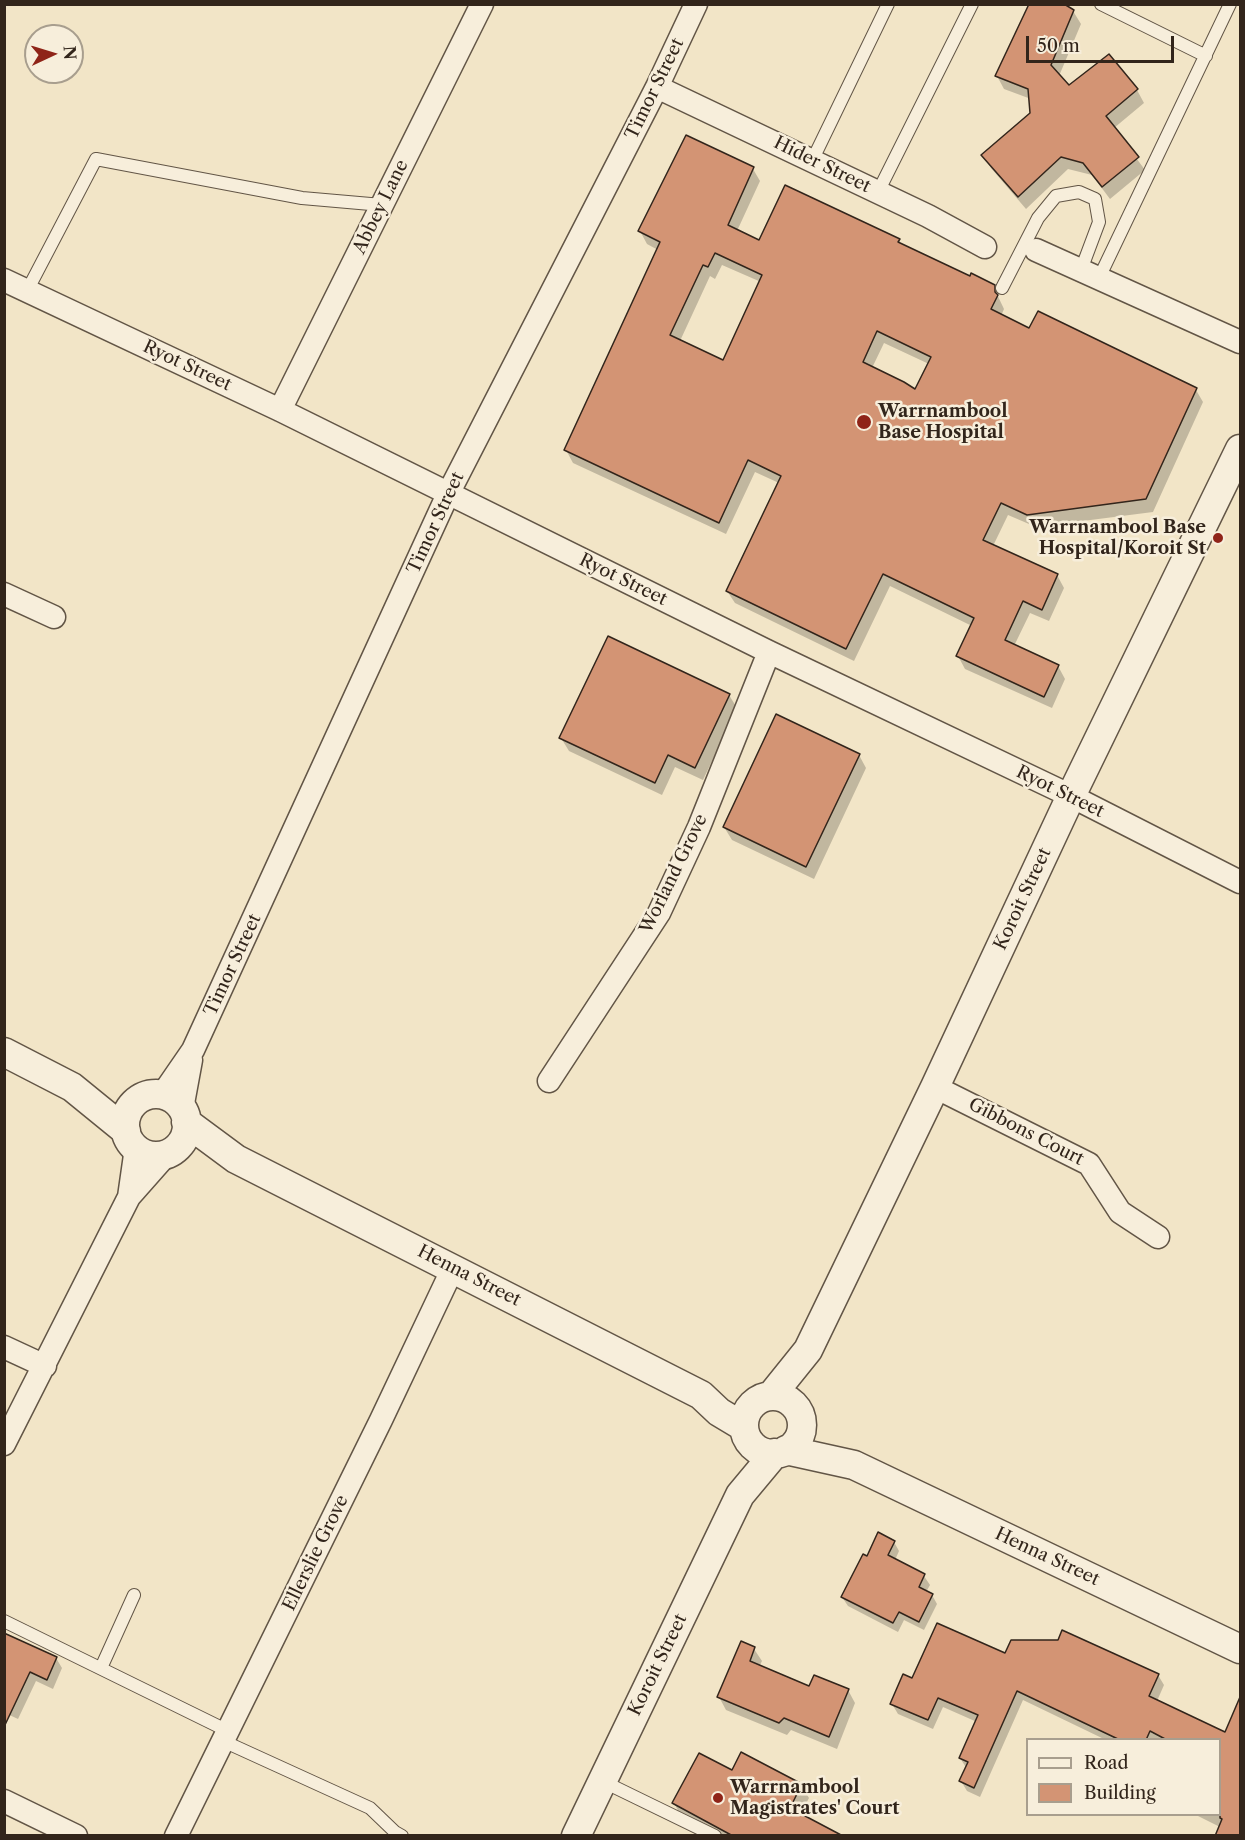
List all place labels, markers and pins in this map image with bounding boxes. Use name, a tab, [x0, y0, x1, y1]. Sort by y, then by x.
place label: Warrnambool Base Hospital	[878, 401, 1008, 444]
marker: Warrnambool Base Hospital	[855, 413, 873, 431]
place label: Warrnambool Base Hospital/Koroit St	[1029, 517, 1206, 560]
marker: Warrnambool Base Hospital/Koroit St	[1211, 531, 1225, 545]
place label: Warrnambool Magistrates' Court	[730, 1777, 899, 1820]
marker: Warrnambool Magistrates' Court	[711, 1791, 725, 1805]

